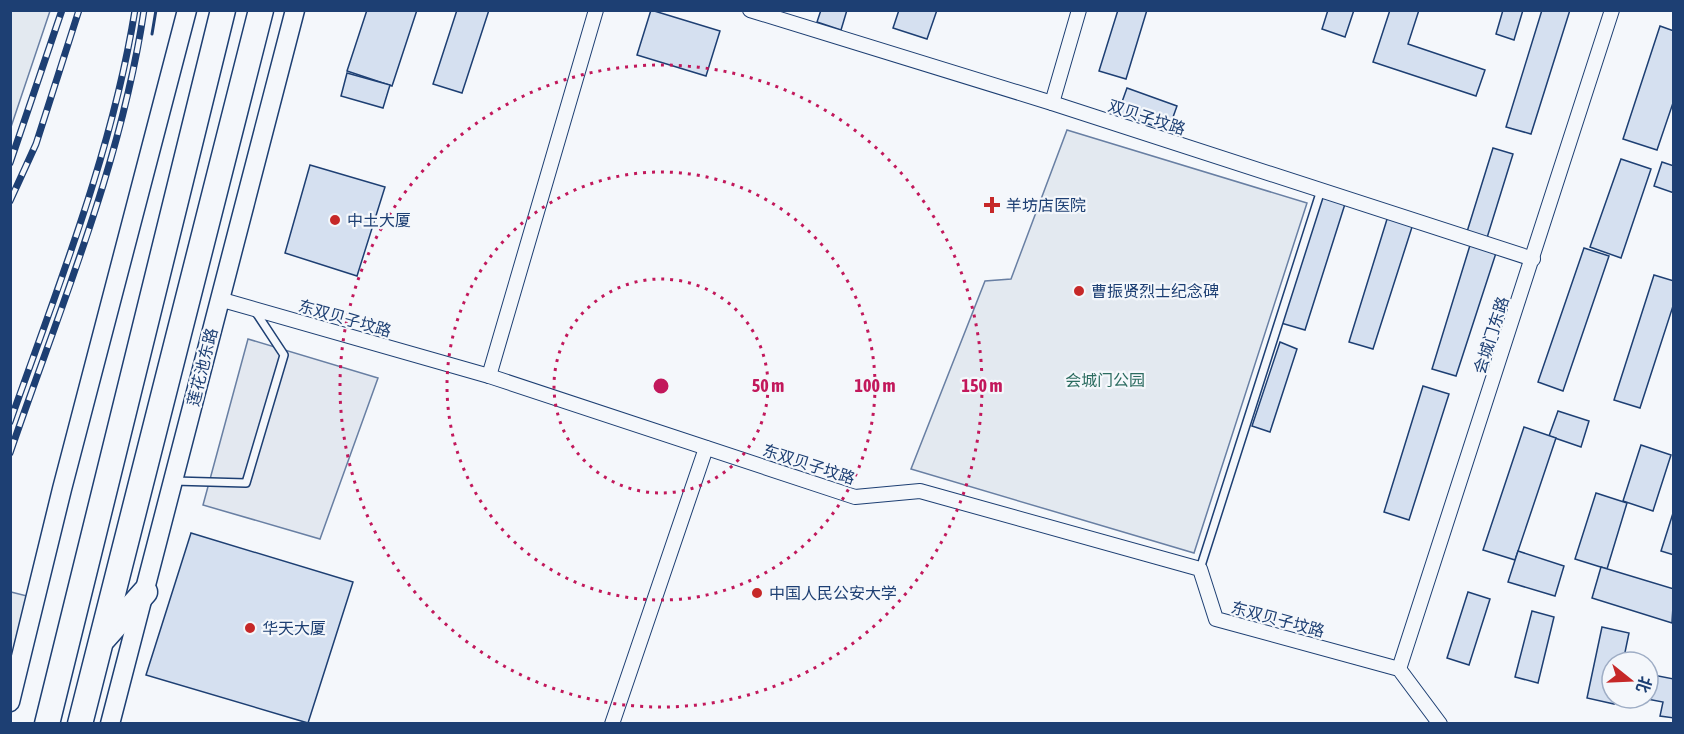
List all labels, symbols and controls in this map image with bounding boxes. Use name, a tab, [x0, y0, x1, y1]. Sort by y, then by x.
street label: 双贝子坟路	[1106, 96, 1188, 138]
marker: 羊坊店医院	[983, 196, 1001, 214]
place label: 羊坊店医院	[1006, 196, 1086, 214]
place label: 中土大厦	[347, 211, 411, 229]
marker: 中土大厦	[328, 213, 342, 227]
place label: 曹振贤烈士纪念碑	[1091, 282, 1219, 300]
marker: 曹振贤烈士纪念碑	[1072, 284, 1086, 298]
street label: 会城门东路	[1470, 294, 1512, 376]
street label: 东双贝子坟路	[296, 296, 394, 340]
street label: 莲花池东路	[184, 326, 220, 408]
park label: 会城门公园	[1065, 371, 1145, 389]
text: 50 m	[752, 375, 784, 396]
text: 100 m	[855, 375, 895, 396]
text: 150 m	[962, 375, 1002, 396]
centre of rings	[651, 376, 671, 396]
street label: 东双贝子坟路	[761, 441, 857, 487]
place label: 中国人民公安大学	[769, 584, 897, 602]
marker: 中国人民公安大学	[750, 586, 764, 600]
street label: 东双贝子坟路	[1229, 598, 1327, 640]
place label: 华天大厦	[262, 619, 326, 637]
marker: 华天大厦	[243, 621, 257, 635]
north arrow	[1600, 650, 1660, 710]
text: 北	[1633, 674, 1655, 695]

